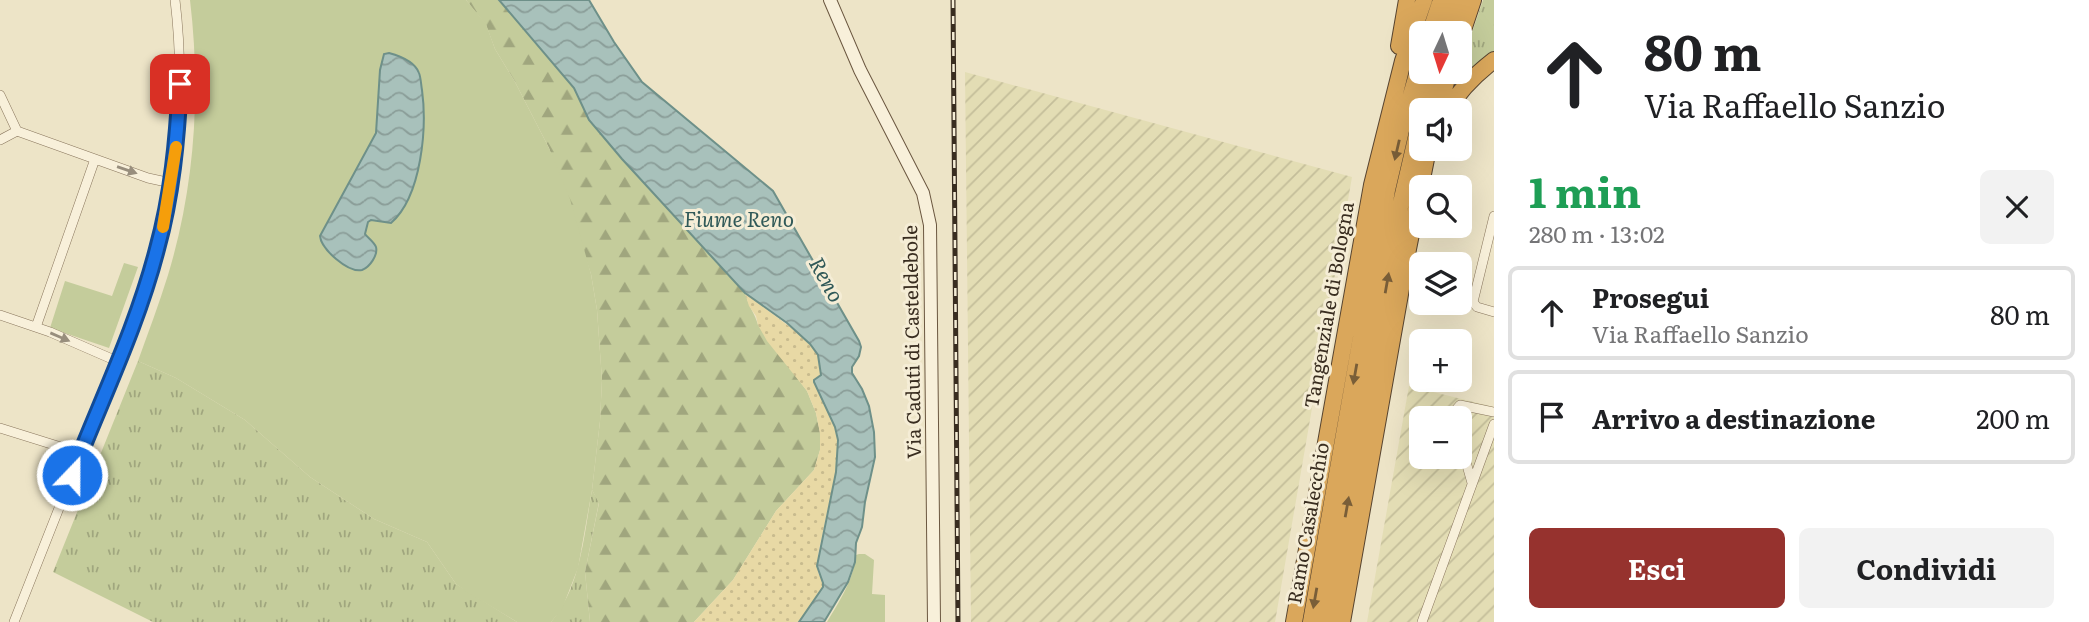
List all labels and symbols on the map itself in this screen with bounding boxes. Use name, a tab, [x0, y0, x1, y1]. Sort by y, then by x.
north arrow	[1409, 21, 1472, 84]
pin	[150, 54, 210, 114]
one-way arrow	[1391, 139, 1402, 161]
one-way arrow	[117, 166, 138, 176]
street label: Tangenziale di Bologna	[1296, 199, 1360, 410]
water label: Fiume Reno	[684, 202, 794, 233]
street label: Via Caduti di Casteldebole	[895, 225, 927, 459]
water label: Reno	[803, 250, 853, 307]
one-way arrow	[1382, 272, 1393, 294]
one-way arrow	[50, 331, 71, 342]
one-way arrow	[1350, 363, 1361, 385]
position arrow	[35, 438, 109, 512]
street label: Ramo Casalecchio	[1279, 440, 1335, 606]
one-way arrow	[1342, 495, 1353, 517]
one-way arrow	[1310, 587, 1321, 609]

